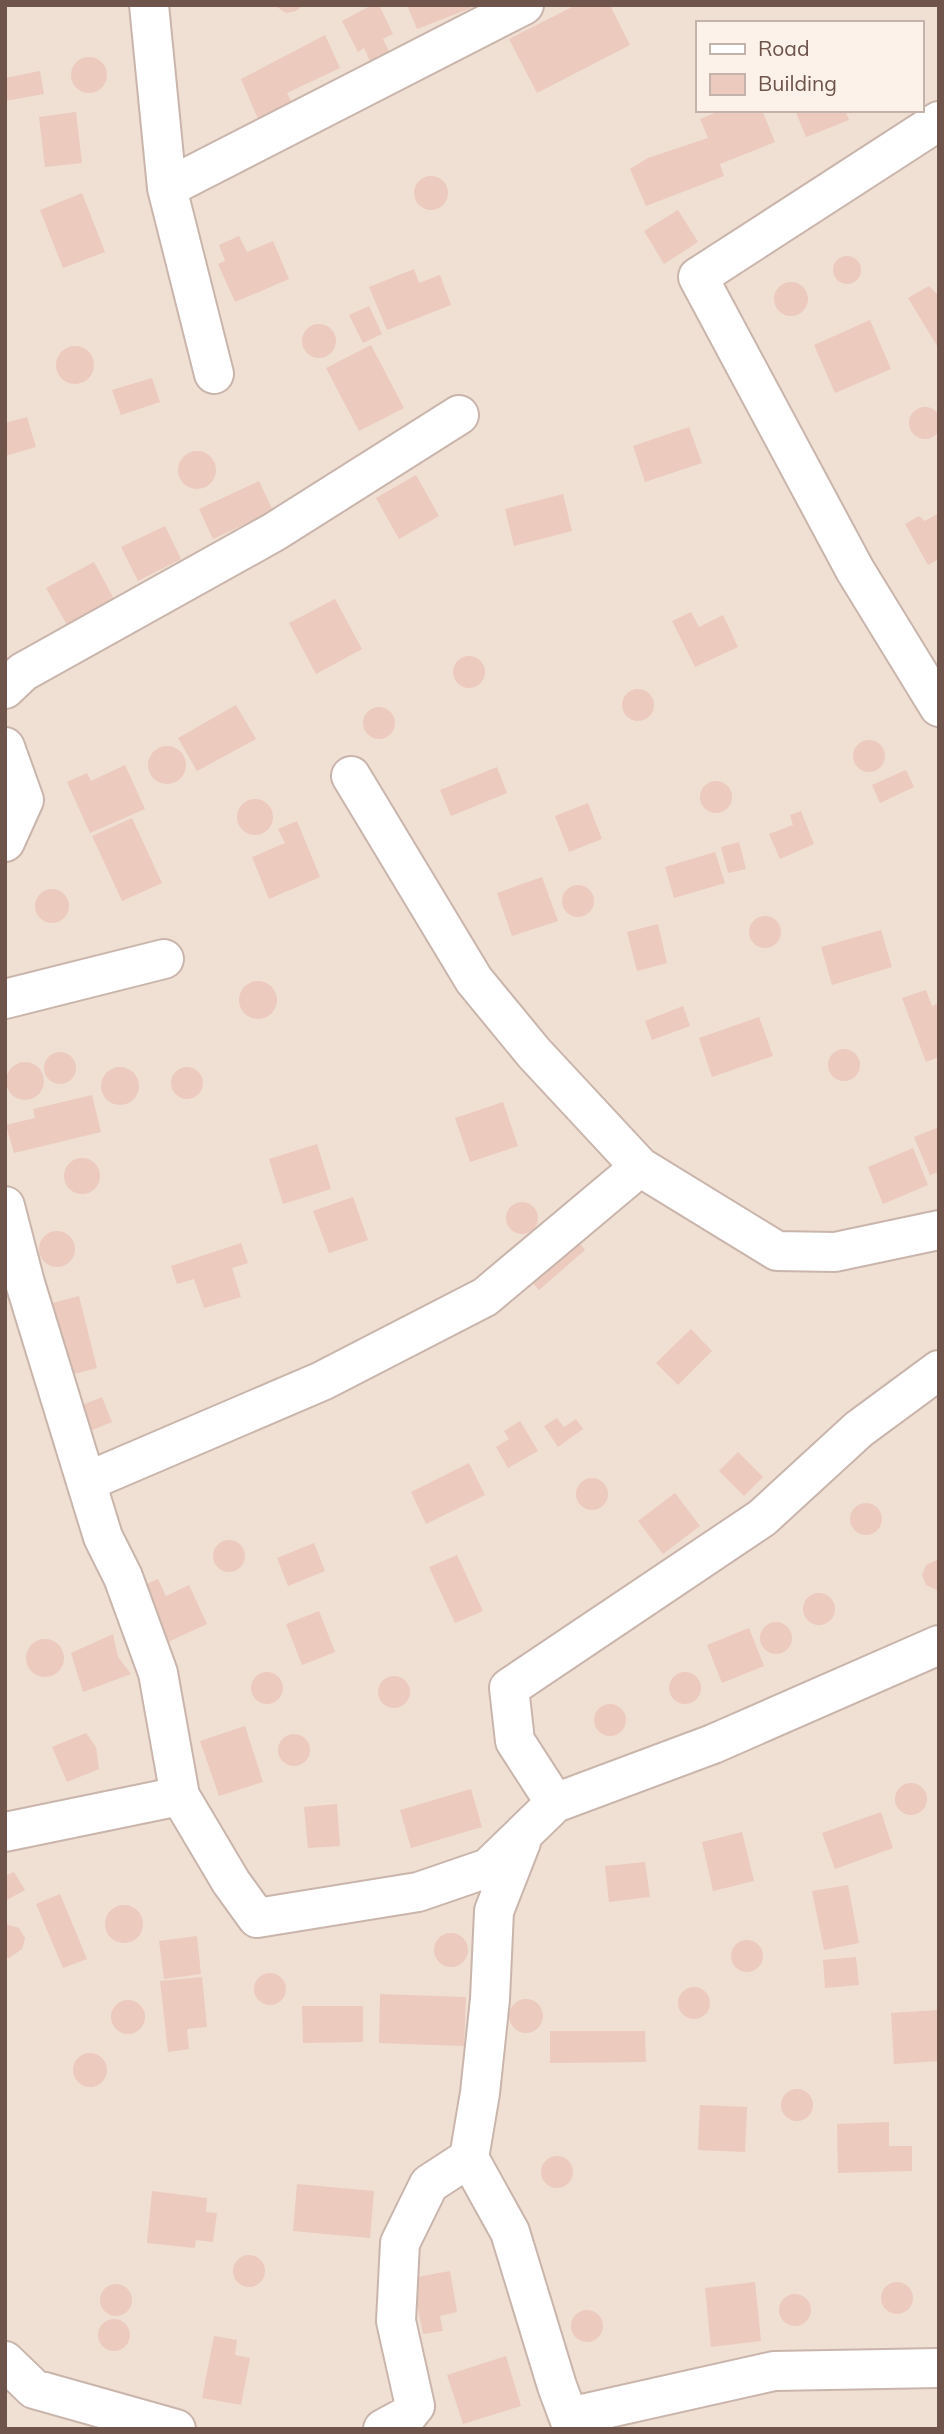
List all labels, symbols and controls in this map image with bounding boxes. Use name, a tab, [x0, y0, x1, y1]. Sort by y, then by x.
legend	[696, 21, 923, 112]
text: Road	[758, 35, 809, 61]
text: Building	[758, 70, 837, 96]

